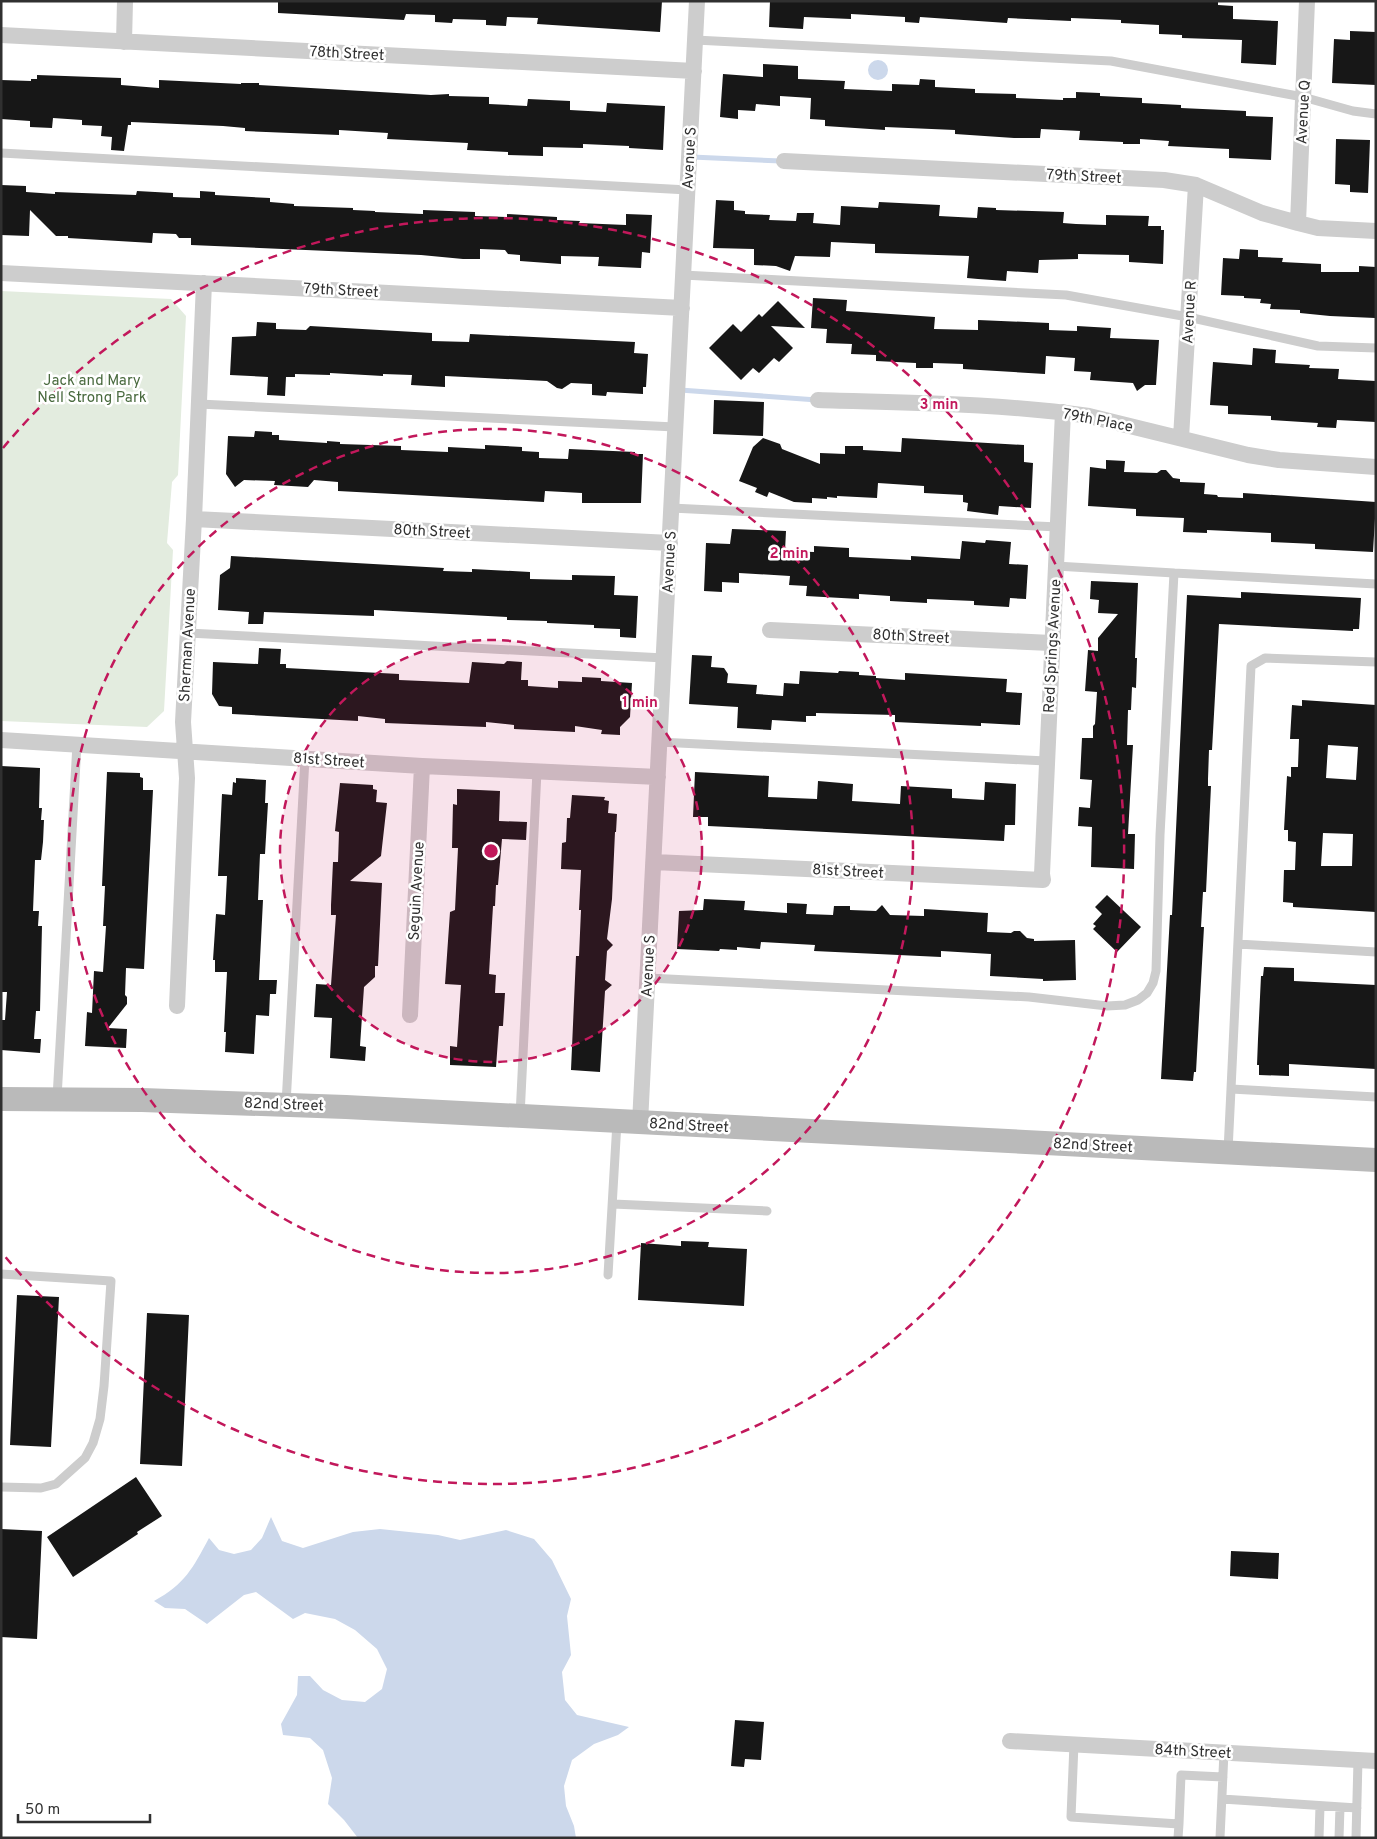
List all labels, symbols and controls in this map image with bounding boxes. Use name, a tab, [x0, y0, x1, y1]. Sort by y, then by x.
street label: 78th Street	[309, 43, 385, 66]
street label: Avenue Q	[1293, 79, 1316, 145]
street label: Avenue S	[679, 126, 702, 190]
street label: 79th Street	[1046, 166, 1122, 189]
street label: 79th Street	[303, 280, 379, 303]
street label: Avenue R	[1179, 280, 1202, 344]
park label: Jack and Mary Nell Strong Park	[37, 372, 147, 408]
text: 3 min	[919, 396, 959, 415]
street label: 79th Place	[1061, 405, 1135, 438]
street label: 80th Street	[393, 521, 471, 544]
street label: Avenue S	[659, 530, 682, 594]
text: 2 min	[769, 545, 809, 564]
street label: Red Springs Avenue	[1041, 579, 1066, 714]
street label: Sherman Avenue	[176, 588, 201, 703]
street label: 80th Street	[872, 626, 950, 649]
text: 1 min	[622, 694, 658, 713]
street label: 81st Street	[292, 750, 365, 773]
street label: Seguin Avenue	[405, 841, 430, 941]
centre of rings	[482, 842, 500, 860]
street label: 81st Street	[812, 861, 884, 884]
street label: Avenue S	[638, 934, 661, 998]
street label: 82nd Street	[244, 1095, 324, 1116]
street label: 82nd Street	[648, 1115, 729, 1138]
street label: 82nd Street	[1052, 1135, 1133, 1158]
street label: 84th Street	[1154, 1741, 1232, 1764]
scale bar	[18, 1792, 150, 1824]
text: 50 m	[25, 1801, 60, 1820]

